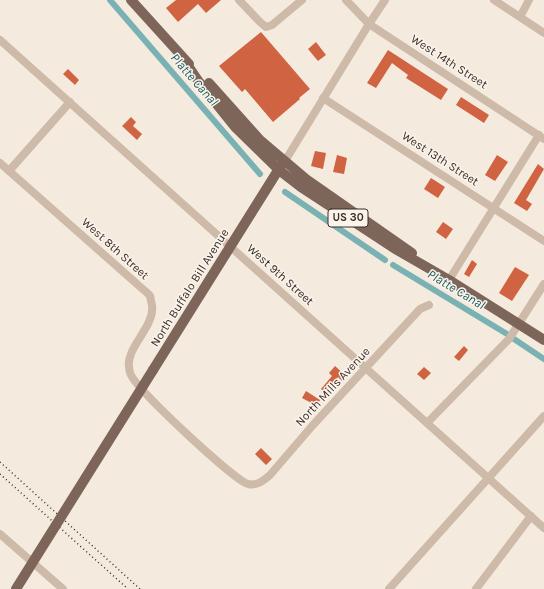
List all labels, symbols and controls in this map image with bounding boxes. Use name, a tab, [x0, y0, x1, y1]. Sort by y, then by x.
street label: West 14th Street	[408, 32, 490, 92]
water label: Platte Canal	[167, 51, 221, 109]
street label: West 13th Street	[399, 129, 481, 189]
road number: US 30	[328, 209, 368, 227]
street label: West 8th Street	[79, 215, 151, 283]
street label: North Buffalo Bill Avenue	[148, 226, 232, 350]
street label: West 9th Street	[244, 241, 316, 309]
water label: Platte Canal	[424, 267, 488, 313]
street label: North Mills Avenue	[293, 344, 373, 430]

